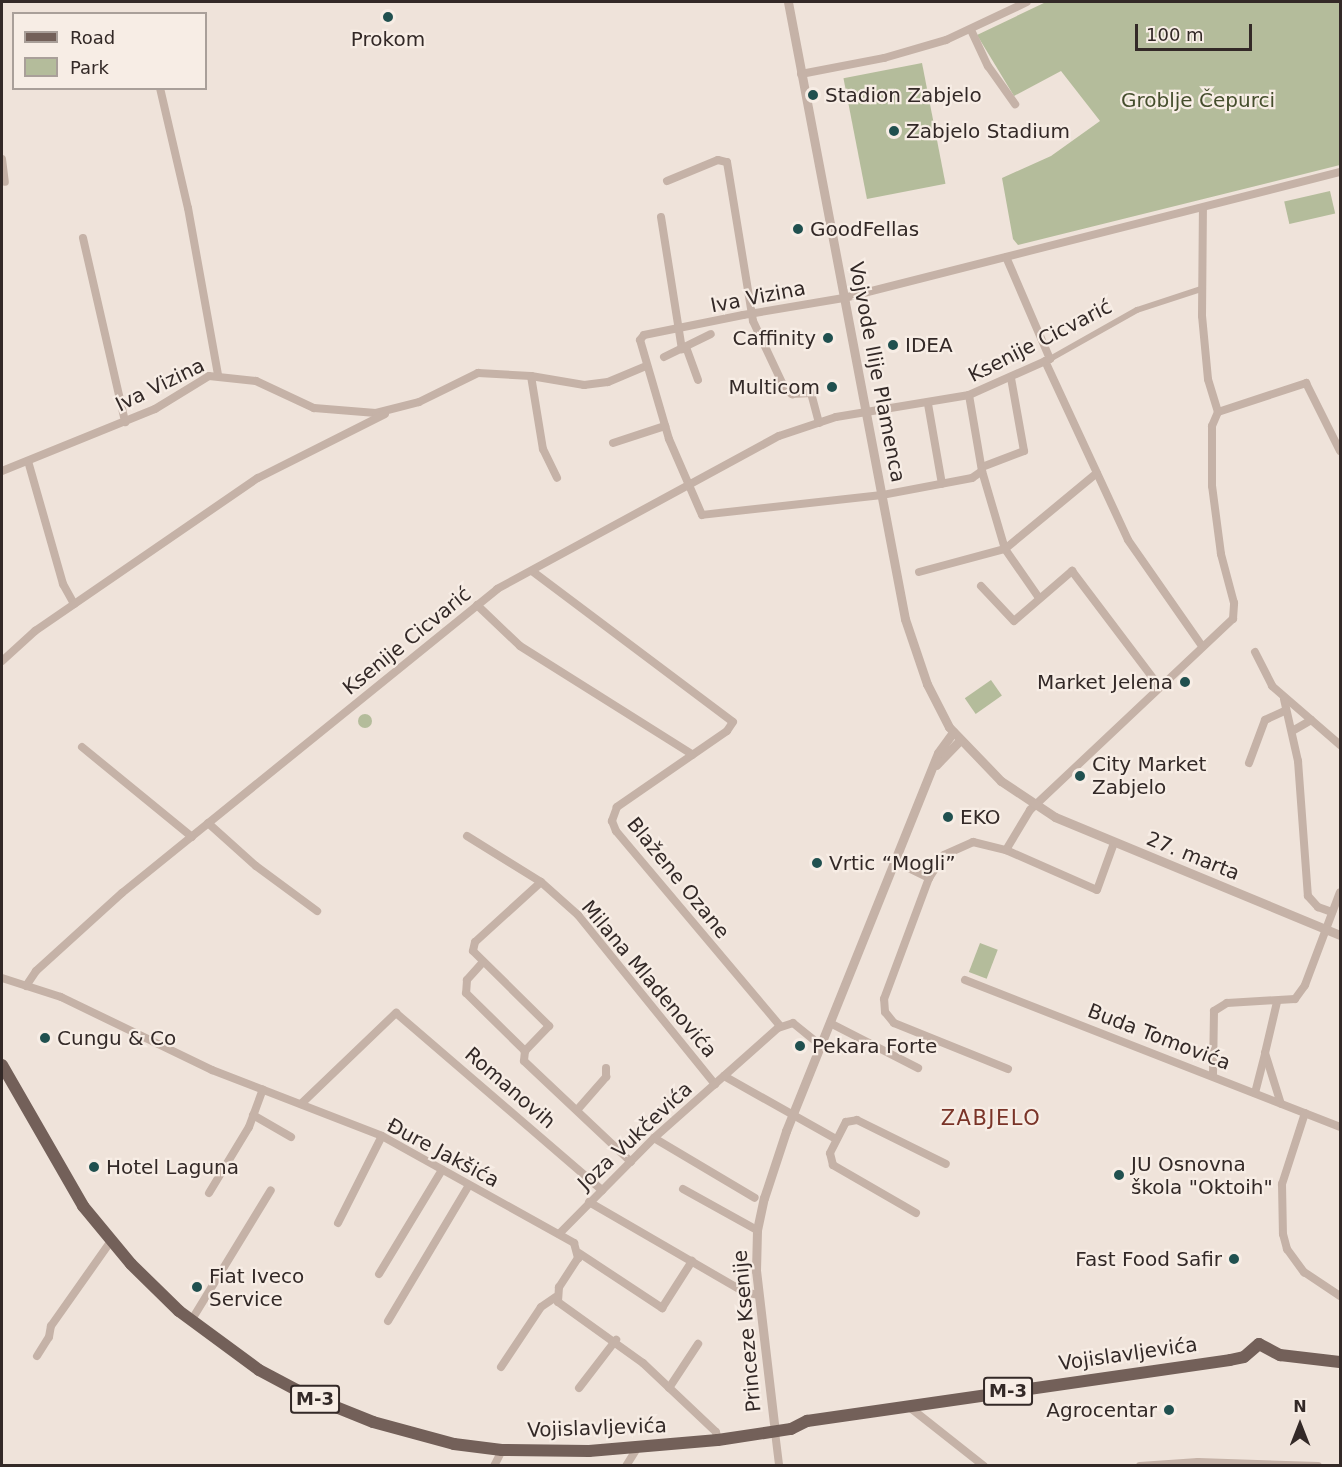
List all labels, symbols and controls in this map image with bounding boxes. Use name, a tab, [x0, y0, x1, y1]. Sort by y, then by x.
marker: Prokom	[381, 10, 395, 24]
legend	[12, 12, 207, 90]
scale bar	[1138, 12, 1255, 50]
text: 100 m	[1146, 24, 1204, 45]
text: Road	[70, 27, 115, 48]
place label: Prokom	[351, 27, 425, 51]
text: Park	[70, 57, 109, 78]
place label: Stadion Zabjelo	[825, 83, 982, 107]
marker: Stadion Zabjelo	[806, 88, 820, 102]
park label: Groblje Čepurci	[1121, 88, 1275, 112]
place label: Zabjelo Stadium	[906, 119, 1070, 143]
marker: Zabjelo Stadium	[887, 124, 901, 138]
place label: GoodFellas	[810, 217, 919, 241]
marker: GoodFellas	[791, 222, 805, 236]
street label: Vojvode Ilije Plamenca	[844, 260, 910, 484]
street label: Iva Vizina	[709, 276, 807, 318]
street label: Ksenije Cicvarić	[964, 295, 1116, 387]
place label: Caffinity	[733, 326, 816, 350]
marker: Caffinity	[821, 331, 835, 345]
place label: IDEA	[905, 333, 953, 357]
marker: IDEA	[886, 338, 900, 352]
street label: Iva Vizina	[112, 353, 208, 417]
place label: Multicom	[728, 375, 820, 399]
marker: Multicom	[825, 380, 839, 394]
street label: Ksenije Cicvarić	[338, 582, 476, 700]
place label: Market Jelena	[1037, 670, 1173, 694]
marker: Market Jelena	[1178, 675, 1192, 689]
place label: City Market Zabjelo	[1092, 752, 1206, 799]
marker: City Market Zabjelo	[1073, 769, 1087, 783]
place label: EKO	[960, 805, 1000, 829]
marker: EKO	[941, 810, 955, 824]
street label: Blažene Ozane	[622, 812, 734, 944]
street label: 27. marta	[1143, 826, 1243, 886]
place label: Vrtic “Mogli”	[829, 851, 956, 875]
marker: Vrtic “Mogli”	[810, 856, 824, 870]
street label: Milana Mladenovića	[576, 896, 722, 1062]
street label: Buda Tomovića	[1084, 999, 1234, 1075]
place label: Cungu & Co	[57, 1026, 176, 1050]
marker: Cungu & Co	[38, 1031, 52, 1045]
place label: Pekara Forte	[812, 1034, 937, 1058]
marker: Pekara Forte	[793, 1039, 807, 1053]
street label: Romanovih	[460, 1042, 560, 1134]
street label: Joza Vukčevića	[573, 1077, 697, 1195]
district label: ZABJELO	[941, 1105, 1041, 1131]
street label: Đure Jakšića	[383, 1113, 503, 1193]
place label: JU Osnovna škola "Oktoih"	[1131, 1152, 1273, 1199]
place label: Hotel Laguna	[106, 1155, 239, 1179]
marker: Hotel Laguna	[87, 1160, 101, 1174]
marker: JU Osnovna škola "Oktoih"	[1112, 1168, 1126, 1182]
place label: Fast Food Safir	[1075, 1247, 1222, 1271]
street label: Princeze Ksenije	[728, 1249, 766, 1413]
marker: Fast Food Safir	[1227, 1252, 1241, 1266]
place label: Fiat Iveco Service	[209, 1264, 304, 1311]
marker: Fiat Iveco Service	[190, 1280, 204, 1294]
street label: Vojislavljevića	[1057, 1332, 1199, 1376]
road number: M-3	[982, 1376, 1034, 1406]
road number: M-3	[290, 1384, 340, 1414]
north arrow	[1270, 1395, 1330, 1455]
text: N	[1293, 1397, 1307, 1416]
place label: Agrocentar	[1046, 1398, 1157, 1422]
marker: Agrocentar	[1162, 1403, 1176, 1417]
street label: Vojislavljevića	[527, 1414, 667, 1442]

